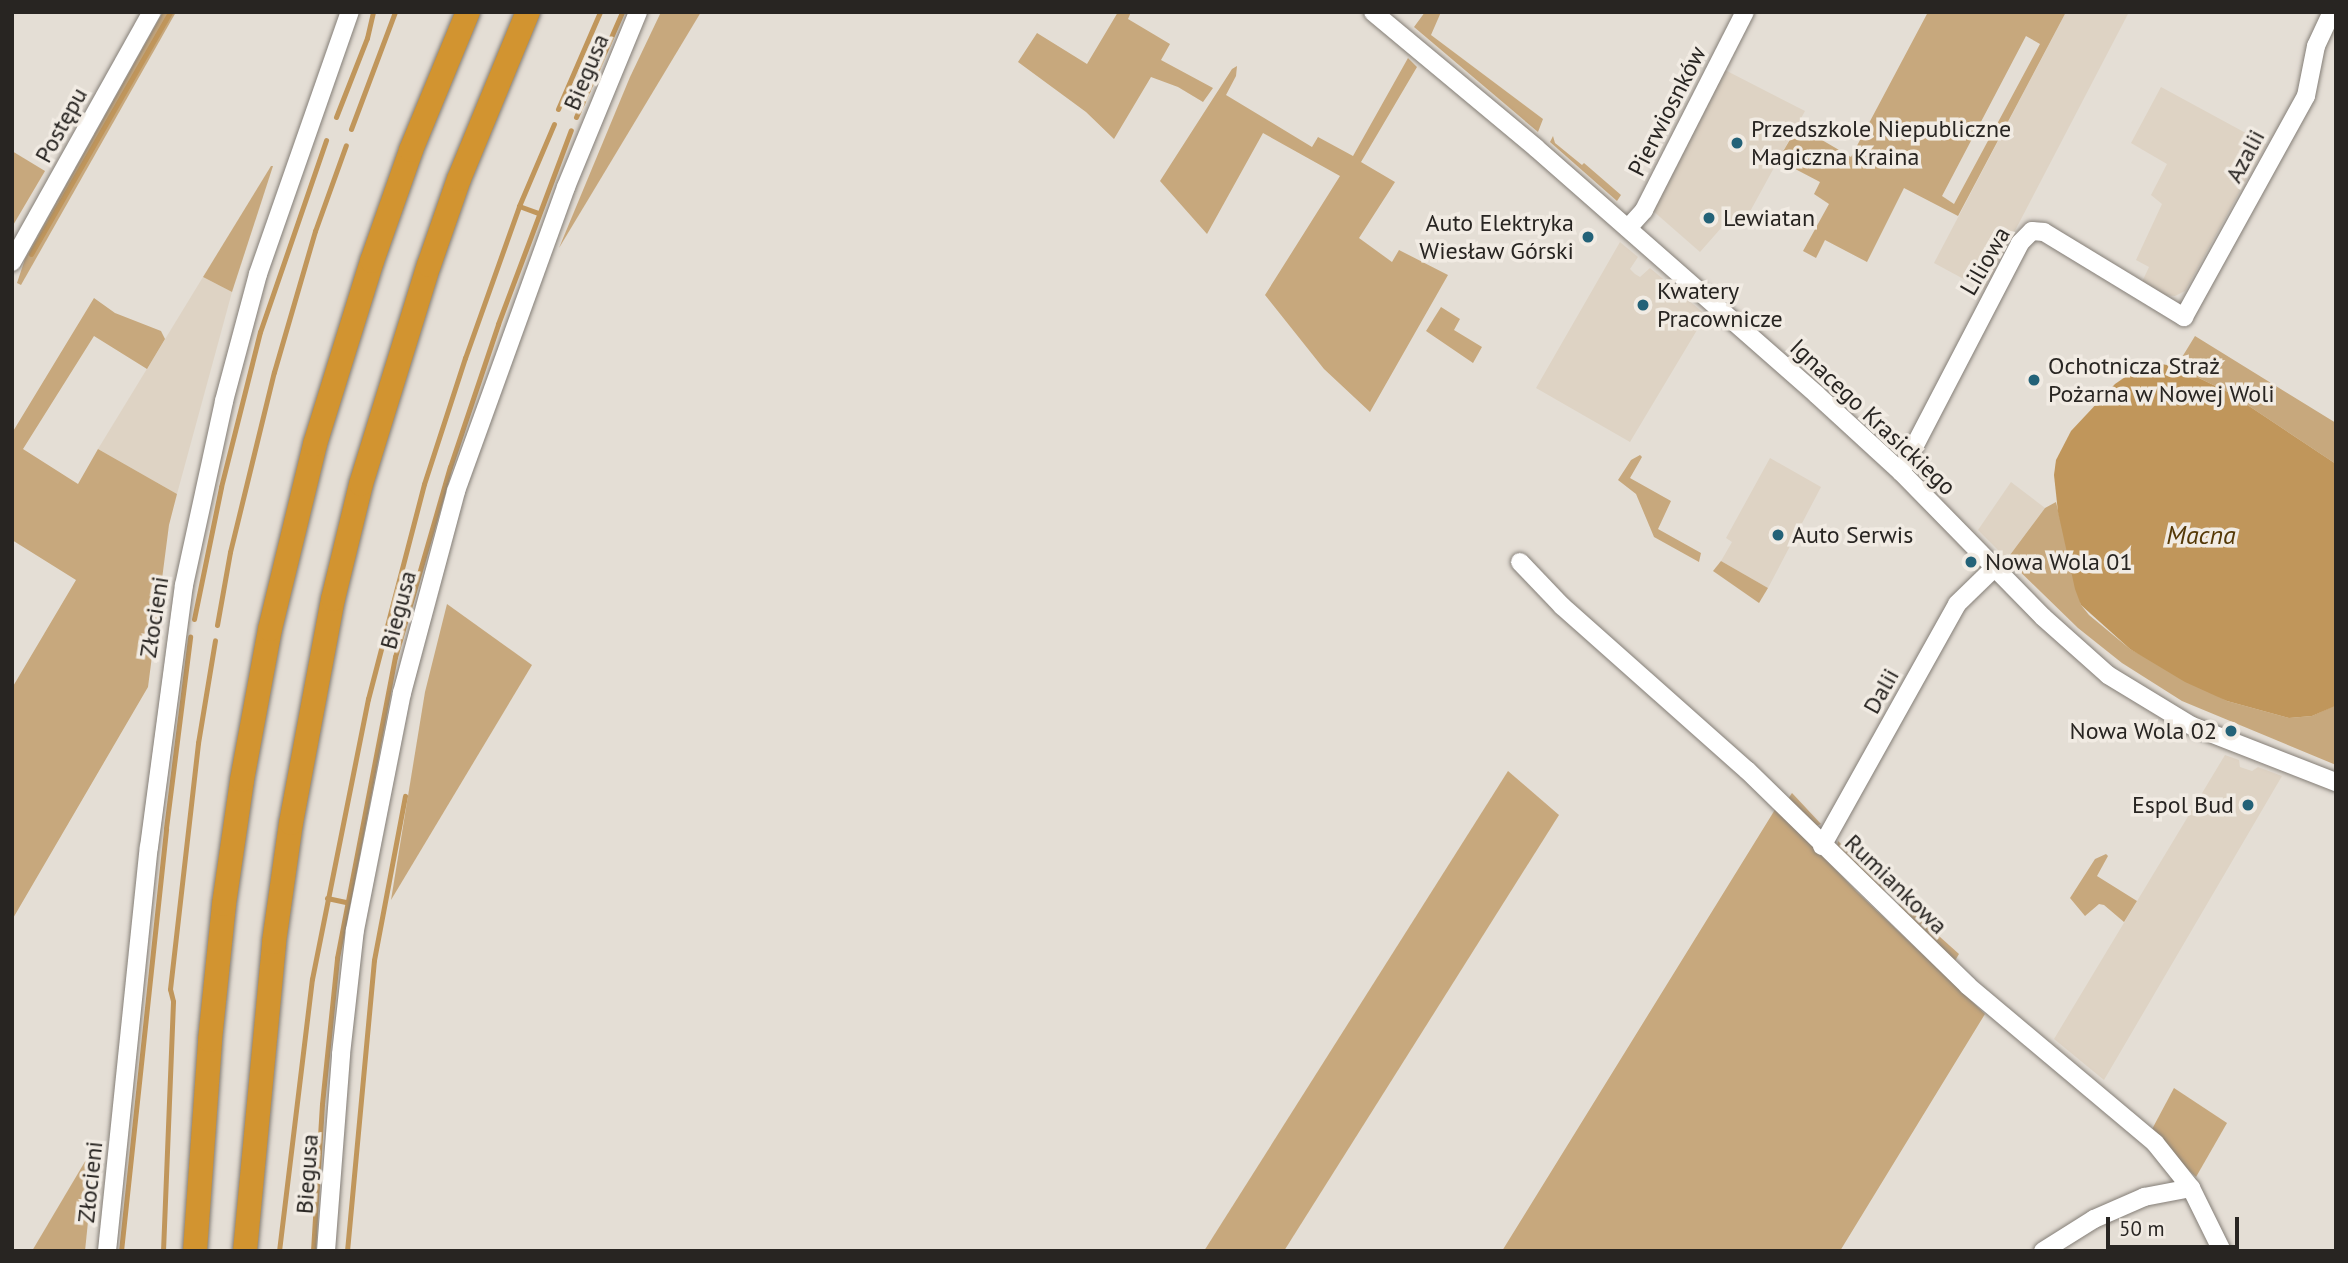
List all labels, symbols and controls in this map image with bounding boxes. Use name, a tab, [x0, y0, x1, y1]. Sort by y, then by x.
street label: Biegusa	[557, 29, 615, 115]
street label: Pierwiosnków	[1622, 41, 1712, 181]
street label: Postępu	[29, 82, 93, 168]
place label: Przedszkole Niepubliczne Magiczna Kraina	[1751, 115, 2011, 171]
street label: Azalii	[2219, 125, 2271, 187]
marker: Przedszkole Niepubliczne Magiczna Kraina	[1729, 135, 1745, 151]
place label: Lewiatan	[1723, 204, 1815, 232]
place label: Auto Elektryka Wiesław Górski	[1419, 209, 1574, 265]
marker: Lewiatan	[1701, 210, 1717, 226]
street label: Liliowa	[1954, 222, 2016, 300]
marker: Auto Elektryka Wiesław Górski	[1580, 229, 1596, 245]
place label: Kwatery Pracownicze	[1657, 277, 1783, 333]
marker: Kwatery Pracownicze	[1635, 297, 1651, 313]
street label: Ignacego Krasickiego	[1784, 333, 1962, 501]
place label: Ochotnicza Straż Pożarna w Nowej Woli	[2048, 352, 2276, 408]
marker: Ochotnicza Straż Pożarna w Nowej Woli	[2026, 372, 2042, 388]
water label: Macna	[2166, 519, 2236, 551]
place label: Auto Serwis	[1792, 521, 1913, 549]
marker: Auto Serwis	[1770, 527, 1786, 543]
place label: Nowa Wola 01	[1985, 548, 2133, 576]
marker: Nowa Wola 01	[1963, 554, 1979, 570]
street label: Biegusa	[374, 568, 422, 652]
street label: Złocieni	[133, 574, 175, 660]
street label: Dalii	[1857, 663, 1905, 719]
place label: Nowa Wola 02	[2069, 717, 2217, 745]
marker: Nowa Wola 02	[2223, 723, 2239, 739]
place label: Espol Bud	[2132, 791, 2234, 819]
marker: Espol Bud	[2240, 797, 2256, 813]
street label: Rumiankowa	[1839, 828, 1953, 940]
street label: Biegusa	[290, 1133, 324, 1215]
street label: Złocieni	[71, 1140, 109, 1224]
scale bar	[2110, 1204, 2243, 1248]
text: 50 m	[2119, 1215, 2165, 1242]

